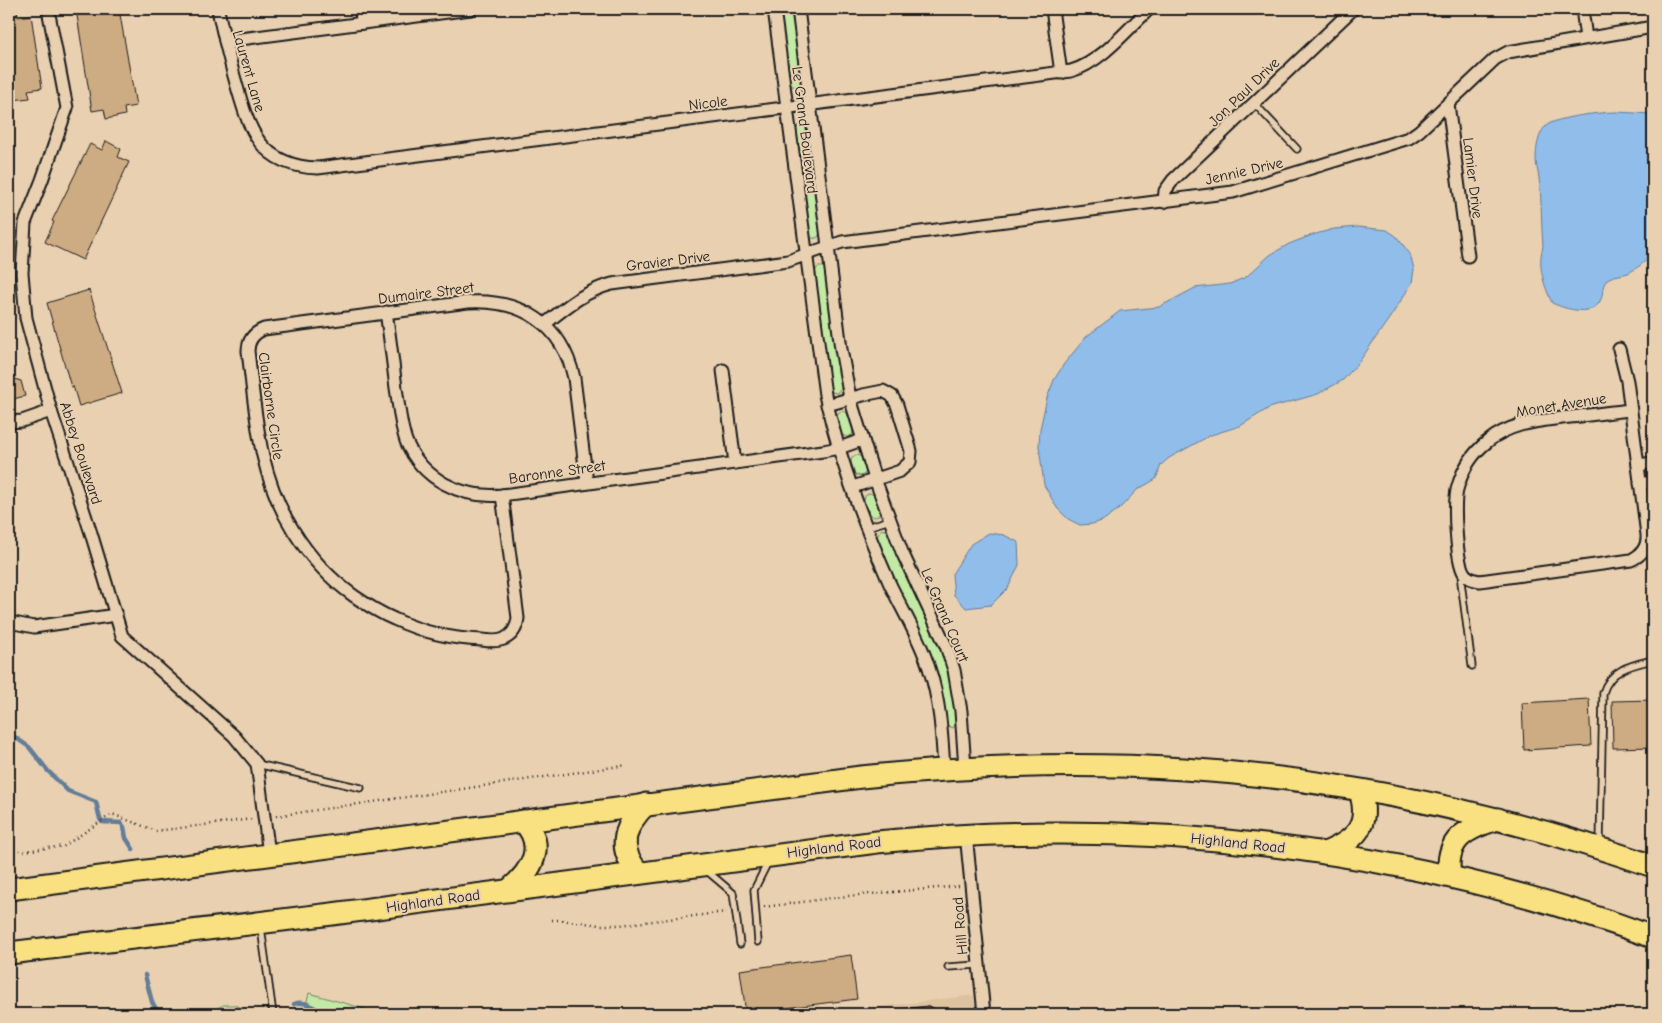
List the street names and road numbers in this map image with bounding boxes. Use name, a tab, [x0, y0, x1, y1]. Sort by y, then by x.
street label: Laurent Lane	[229, 28, 269, 114]
street label: Jon Paul Drive	[1205, 53, 1284, 130]
street label: Le Grand Boulevard	[788, 65, 822, 195]
street label: Nicole	[687, 92, 729, 114]
street label: Lamier Drive	[1459, 136, 1487, 220]
street label: Jennie Drive	[1203, 153, 1285, 189]
street label: Gravier Drive	[625, 247, 712, 275]
street label: Dumaire Street	[377, 278, 476, 308]
street label: Clairborne Circle	[255, 351, 288, 461]
street label: Monet Avenue	[1515, 389, 1608, 421]
street label: Abbey Boulevard	[56, 399, 106, 507]
street label: Baronne Street	[508, 456, 607, 488]
street label: Le Grand Court	[917, 565, 973, 665]
street label: Highland Road	[1190, 829, 1286, 857]
street label: Highland Road	[786, 832, 882, 862]
street label: Highland Road	[385, 885, 481, 917]
street label: Hill Road	[948, 896, 972, 956]

